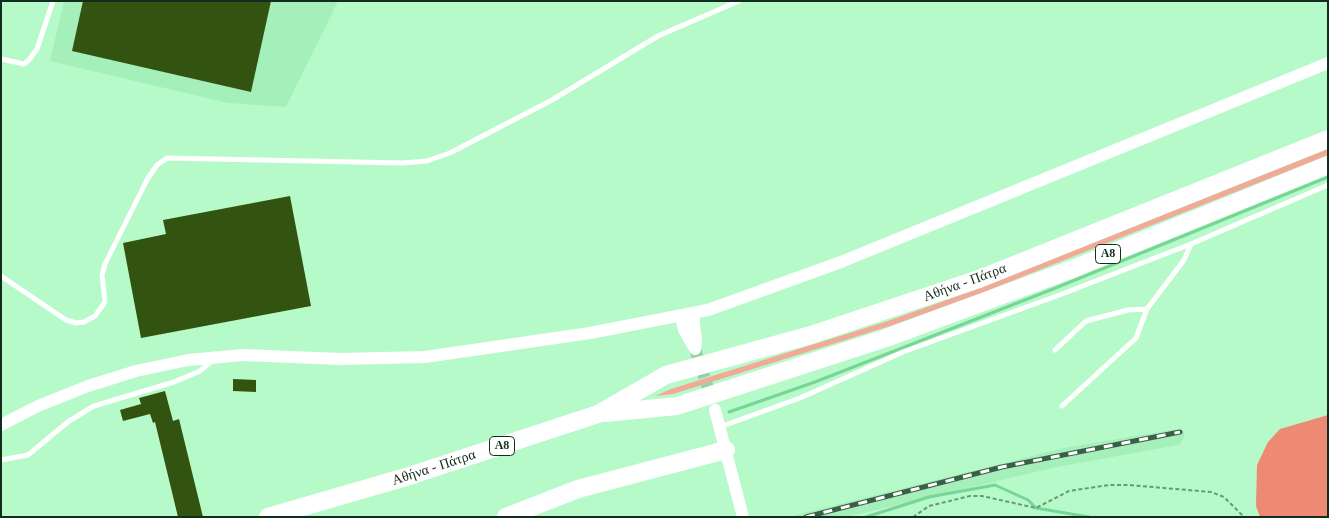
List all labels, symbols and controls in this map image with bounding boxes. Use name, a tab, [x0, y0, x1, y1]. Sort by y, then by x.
road number: Α8	[1096, 244, 1120, 264]
street label: Αθήνα - Πάτρα	[921, 260, 1009, 306]
road number: Α8	[490, 436, 514, 456]
street label: Αθήνα - Πάτρα	[390, 447, 478, 489]

